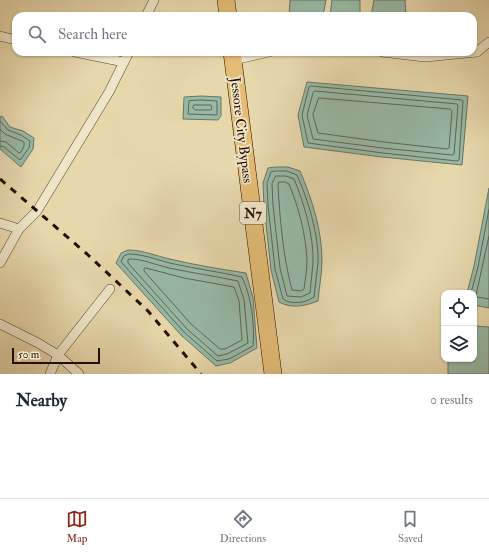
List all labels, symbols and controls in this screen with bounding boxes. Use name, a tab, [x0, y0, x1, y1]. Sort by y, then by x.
search box	[12, 12, 477, 56]
icon: search	[26, 23, 48, 45]
text: Search here	[58, 25, 127, 44]
street label: Jessore City Bypass	[225, 75, 256, 184]
road number: N7	[240, 202, 266, 224]
map controls	[441, 290, 477, 362]
button: locate	[441, 290, 477, 326]
button: layers	[441, 326, 477, 362]
scale bar	[12, 346, 100, 365]
text: 50 m	[18, 348, 39, 361]
text: Nearby	[16, 390, 67, 411]
text: 0 results	[430, 392, 473, 408]
tab: Map	[66, 508, 88, 545]
tab: Directions	[220, 508, 266, 545]
tab: Saved	[398, 508, 423, 545]

